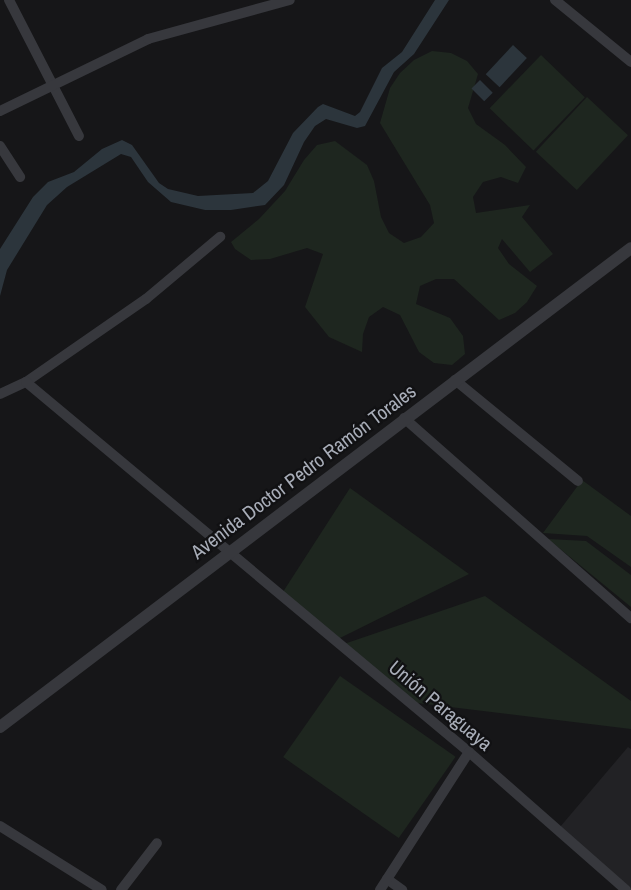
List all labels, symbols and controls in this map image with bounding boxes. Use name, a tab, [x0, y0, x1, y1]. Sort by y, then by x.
street label: Avenida Doctor Pedro Ramón Torales	[186, 378, 420, 564]
street label: Unión Paraguaya	[384, 655, 498, 755]

